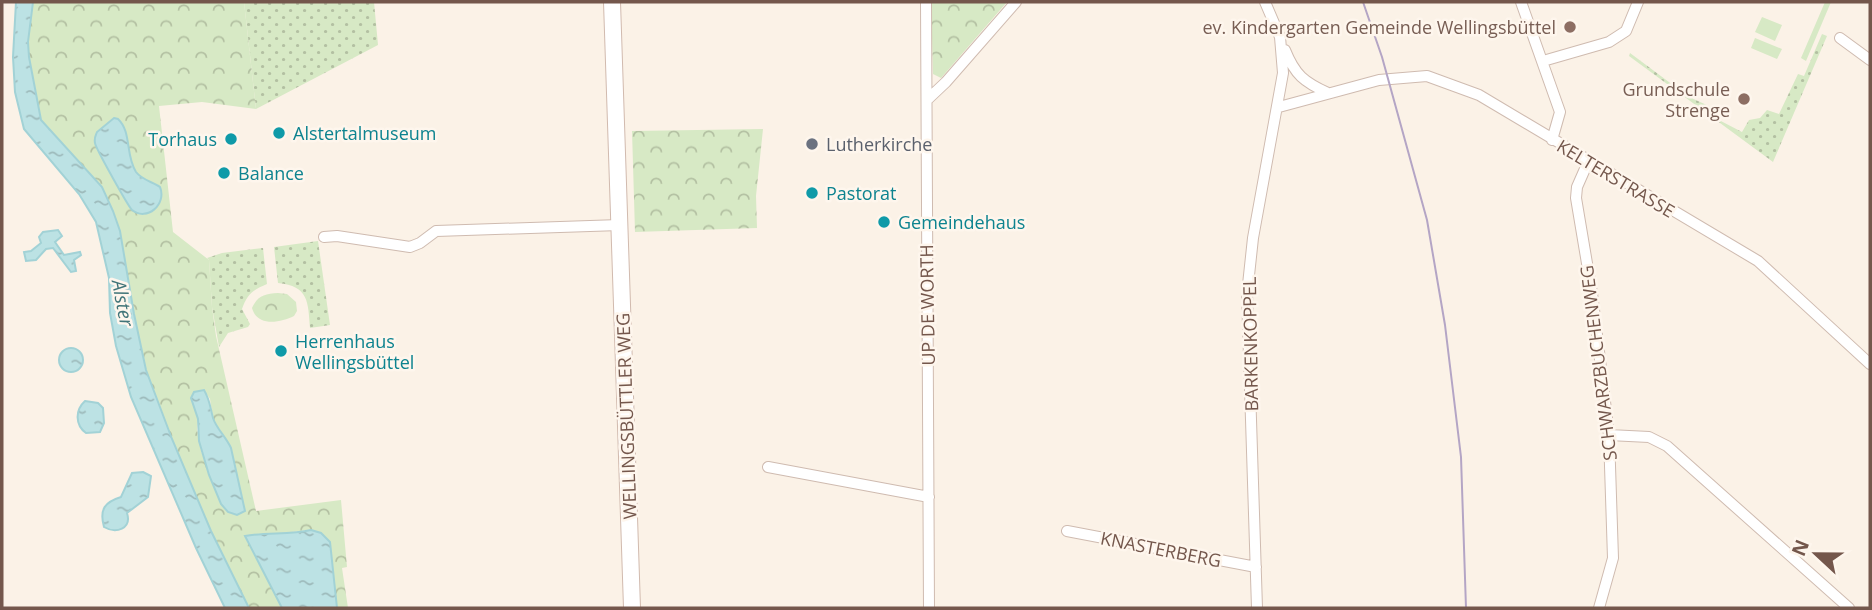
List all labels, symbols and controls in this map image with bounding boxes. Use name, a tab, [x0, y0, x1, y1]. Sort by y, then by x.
place label: ev. Kindergarten Gemeinde Wellingsbüttel	[1202, 15, 1556, 39]
marker: ev. Kindergarten Gemeinde Wellingsbüttel	[1562, 19, 1578, 35]
place label: Grundschule Strenge	[1623, 77, 1730, 122]
marker: Grundschule Strenge	[1736, 91, 1752, 107]
place label: Alstertalmuseum	[293, 121, 436, 145]
marker: Alstertalmuseum	[271, 125, 287, 141]
place label: Torhaus	[148, 127, 217, 151]
marker: Torhaus	[223, 131, 239, 147]
place label: Lutherkirche	[826, 132, 932, 156]
street label: KELTERSTRASSE	[1553, 133, 1679, 223]
marker: Lutherkirche	[804, 136, 820, 152]
place label: Balance	[238, 161, 304, 185]
marker: Balance	[216, 165, 232, 181]
place label: Pastorat	[826, 181, 896, 205]
marker: Pastorat	[804, 185, 820, 201]
place label: Gemeindehaus	[898, 210, 1025, 234]
marker: Gemeindehaus	[876, 214, 892, 230]
street label: UP DE WORTH	[914, 244, 940, 366]
street label: SCHWARZBUCHENWEG	[1574, 264, 1622, 462]
water label: Alster	[105, 276, 141, 330]
street label: BARKENKOPPEL	[1237, 276, 1263, 412]
street label: WELLINGSBÜTTLER WEG	[610, 312, 642, 520]
place label: Herrenhaus Wellingsbüttel	[295, 329, 414, 374]
marker: Herrenhaus Wellingsbüttel	[273, 343, 289, 359]
north arrow	[1781, 519, 1851, 589]
street label: KNASTERBERG	[1098, 526, 1224, 572]
text: N	[1785, 536, 1815, 560]

